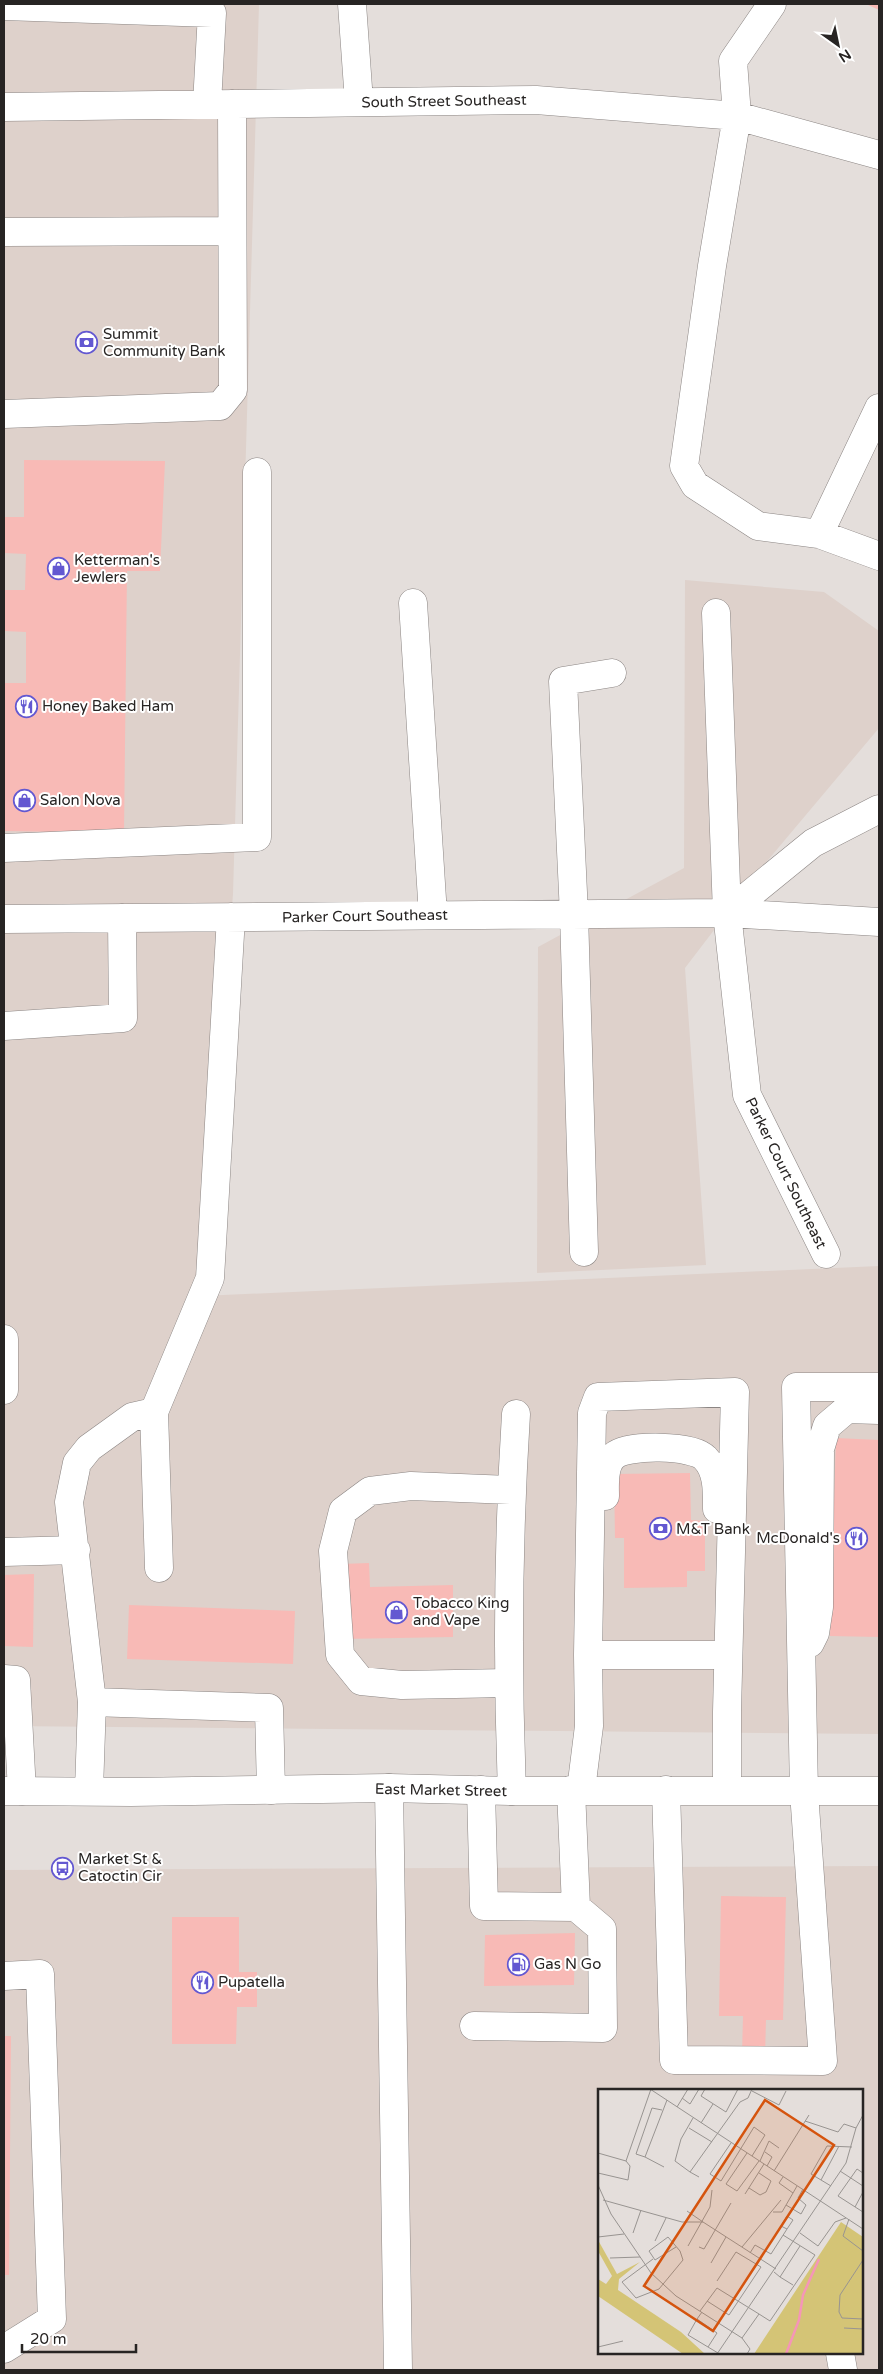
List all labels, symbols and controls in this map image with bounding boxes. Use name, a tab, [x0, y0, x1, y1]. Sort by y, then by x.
north arrow	[813, 20, 863, 70]
text: N	[835, 45, 854, 66]
street label: South Street Southeast	[361, 91, 527, 111]
place label: Summit Community Bank	[103, 325, 226, 360]
bank icon: Summit Community Bank	[75, 331, 99, 355]
place label: Ketterman's Jewlers	[74, 551, 160, 586]
shop icon: Ketterman's Jewlers	[46, 557, 70, 581]
restaurant icon: Honey Baked Ham	[14, 694, 38, 718]
place label: Honey Baked Ham	[42, 697, 174, 715]
shop icon: Salon Nova	[12, 788, 36, 812]
place label: Salon Nova	[40, 791, 121, 809]
street label: Parker Court Southeast	[282, 906, 448, 926]
street label: Parker Court Southeast	[742, 1094, 831, 1252]
bank icon: M&T Bank	[648, 1517, 672, 1541]
place label: M&T Bank	[676, 1520, 750, 1538]
restaurant icon: McDonald's	[844, 1526, 868, 1550]
place label: McDonald's	[756, 1529, 840, 1547]
place label: Tobacco King and Vape	[413, 1594, 509, 1629]
shop icon: Tobacco King and Vape	[385, 1600, 409, 1624]
street label: East Market Street	[375, 1780, 508, 1800]
place label: Market St & Catoctin Cir	[78, 1850, 162, 1885]
bus stop icon: Market St & Catoctin Cir	[50, 1856, 74, 1880]
fuel station icon: Gas N Go	[506, 1952, 530, 1976]
place label: Gas N Go	[534, 1955, 601, 1973]
restaurant icon: Pupatella	[190, 1970, 214, 1994]
place label: Pupatella	[218, 1973, 285, 1991]
inset map	[598, 2089, 863, 2354]
scale bar	[22, 2322, 136, 2354]
text: 20 m	[30, 2330, 67, 2348]

